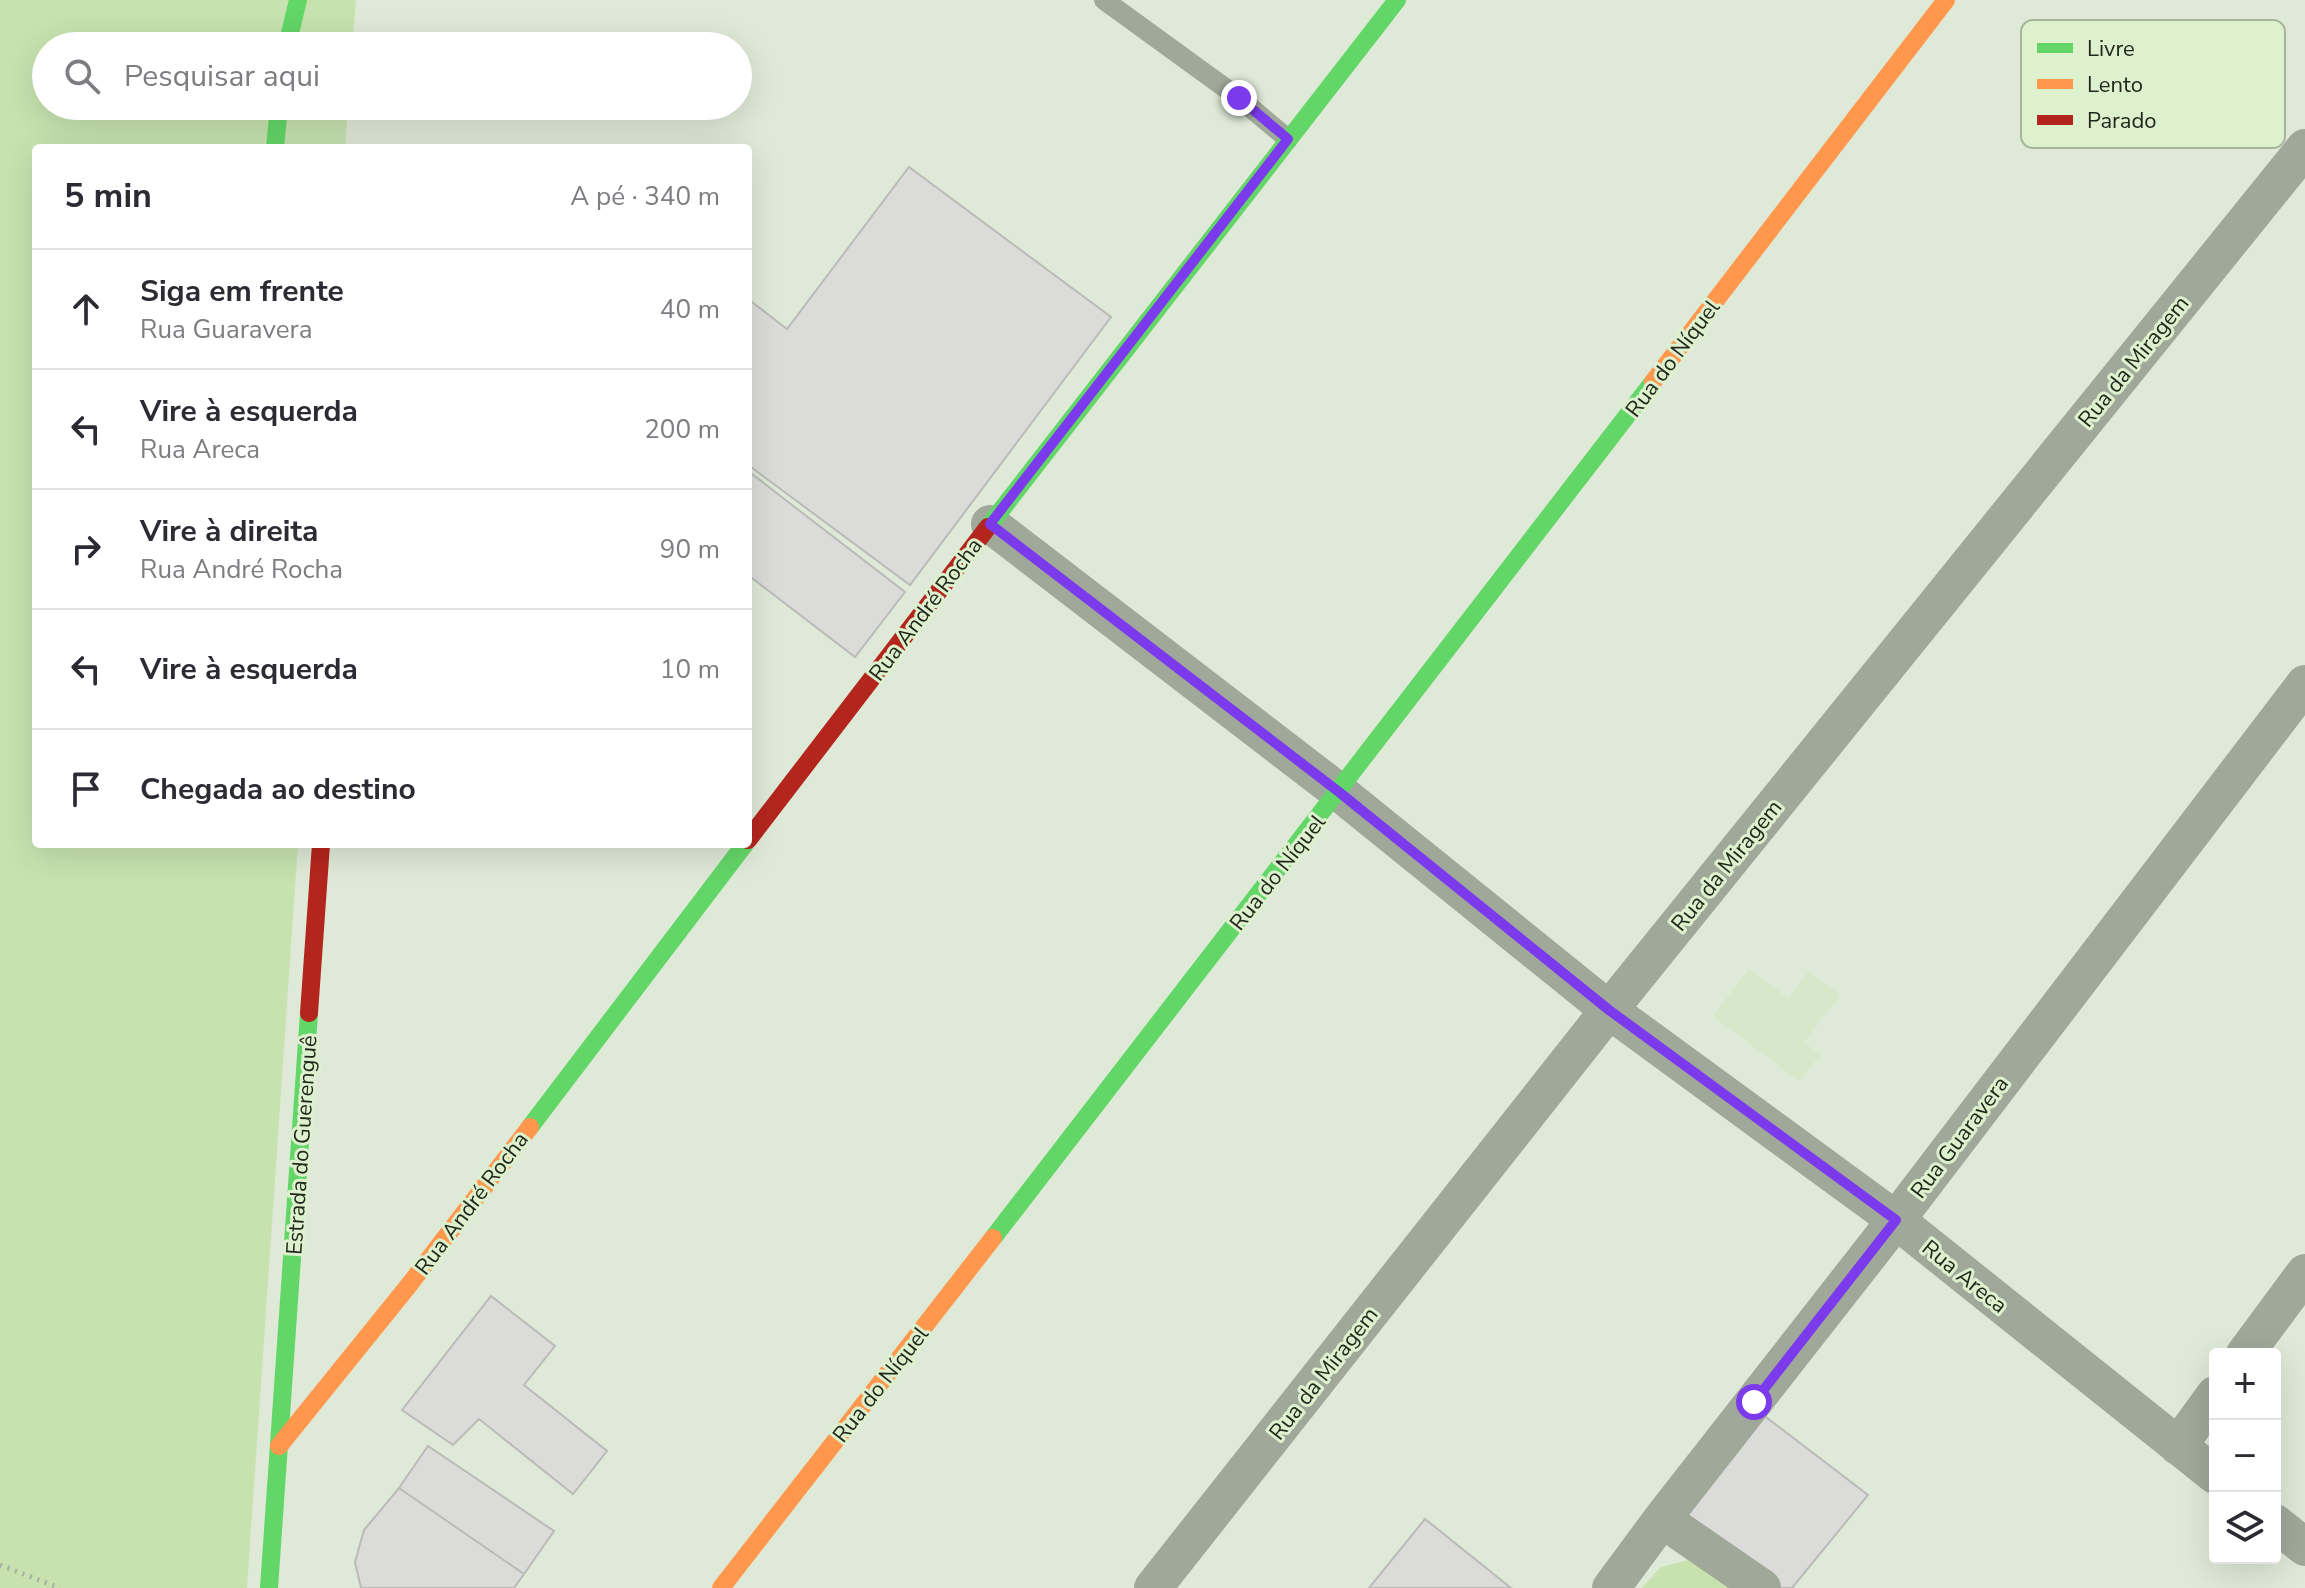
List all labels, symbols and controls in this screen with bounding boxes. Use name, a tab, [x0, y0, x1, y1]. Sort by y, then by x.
legend	[2021, 20, 2285, 148]
search box	[32, 32, 752, 120]
text: Livre	[2087, 34, 2135, 64]
icon: search	[60, 54, 104, 98]
text: Pesquisar aqui	[124, 56, 320, 97]
text: Lento	[2087, 70, 2143, 100]
route end	[1221, 80, 1257, 116]
text: Parado	[2087, 106, 2157, 136]
text: 5 min	[64, 173, 152, 219]
text: A pé · 340 m	[570, 179, 720, 214]
text: Siga em frente	[140, 271, 344, 312]
icon: ahead	[64, 287, 108, 331]
street label: Rua da Miragem	[2071, 290, 2196, 434]
text: 40 m	[660, 292, 720, 327]
street label: Rua do Níquel	[1619, 293, 1727, 423]
text: Rua Guaravera	[140, 312, 313, 347]
text: Vire à esquerda	[140, 391, 358, 432]
icon: left	[64, 407, 108, 451]
text: 200 m	[644, 412, 720, 447]
text: Rua Areca	[140, 432, 260, 467]
text: Vire à direita	[140, 511, 318, 552]
icon: right	[64, 527, 108, 571]
text: 90 m	[660, 532, 720, 567]
street label: Rua André Rocha	[862, 532, 989, 687]
text: Rua André Rocha	[140, 552, 343, 587]
icon: left	[64, 647, 108, 691]
text: Vire à esquerda	[140, 649, 358, 690]
text: 10 m	[660, 652, 720, 687]
icon: arrive	[64, 767, 108, 811]
text: Chegada ao destino	[140, 769, 416, 810]
street label: Rua da Miragem	[1664, 794, 1789, 938]
street label: Rua do Níquel	[1223, 808, 1333, 937]
street label: Estrada do Guerenguê	[279, 1034, 325, 1256]
street label: Rua Guaravera	[1904, 1070, 2016, 1205]
street label: Rua André Rocha	[408, 1126, 535, 1281]
street label: Rua Areca	[1915, 1233, 2013, 1320]
street label: Rua da Miragem	[1262, 1301, 1385, 1446]
street label: Rua do Níquel	[826, 1320, 936, 1449]
map controls	[2209, 1348, 2281, 1564]
button: +	[2209, 1348, 2281, 1420]
route start	[1736, 1384, 1772, 1420]
button: −	[2209, 1420, 2281, 1492]
button: layers	[2209, 1492, 2281, 1564]

